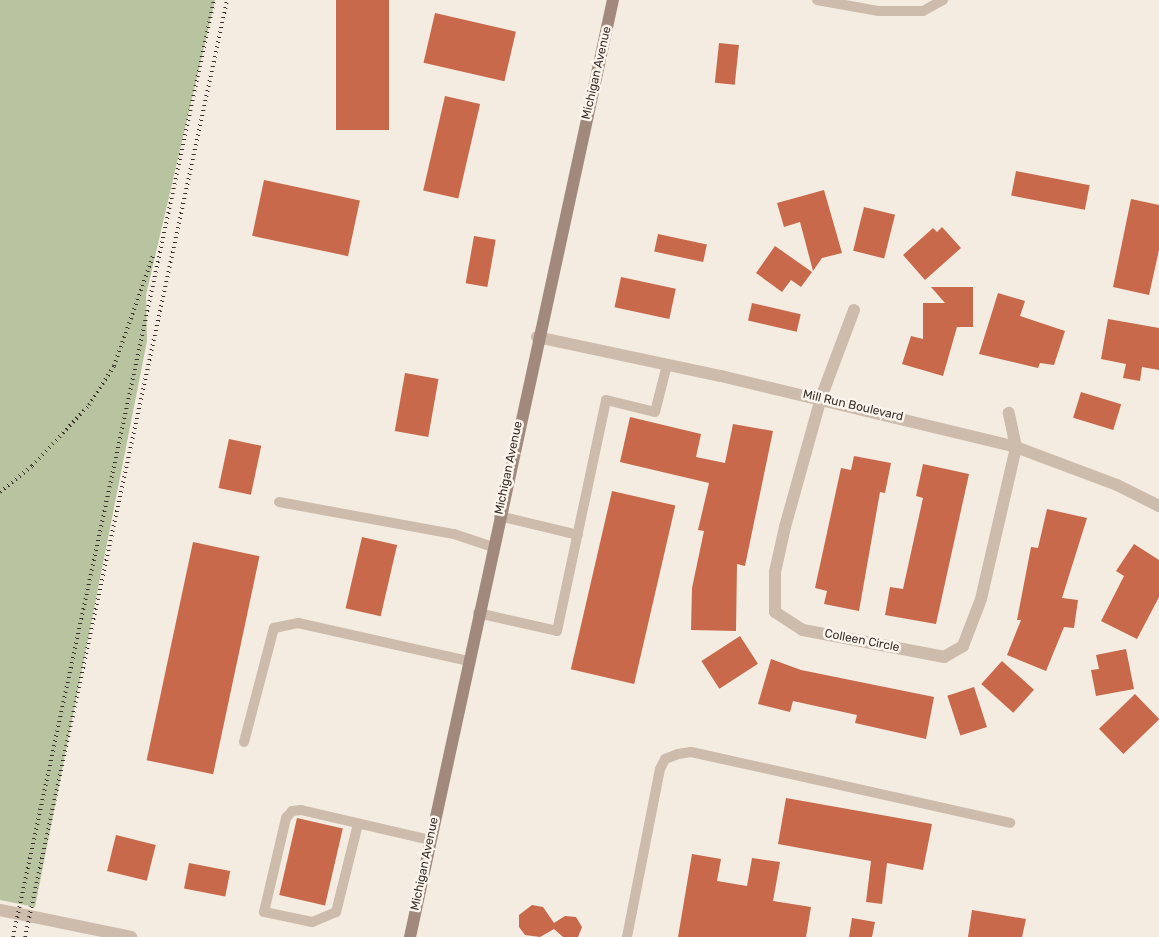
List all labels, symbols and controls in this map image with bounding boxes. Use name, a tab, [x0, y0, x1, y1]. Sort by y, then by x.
street label: Michigan Avenue	[579, 25, 615, 121]
street label: Mill Run Boulevard	[801, 387, 905, 425]
street label: Michigan Avenue	[492, 420, 526, 516]
street label: Colleen Circle	[823, 627, 901, 655]
street label: Michigan Avenue	[408, 816, 442, 912]

